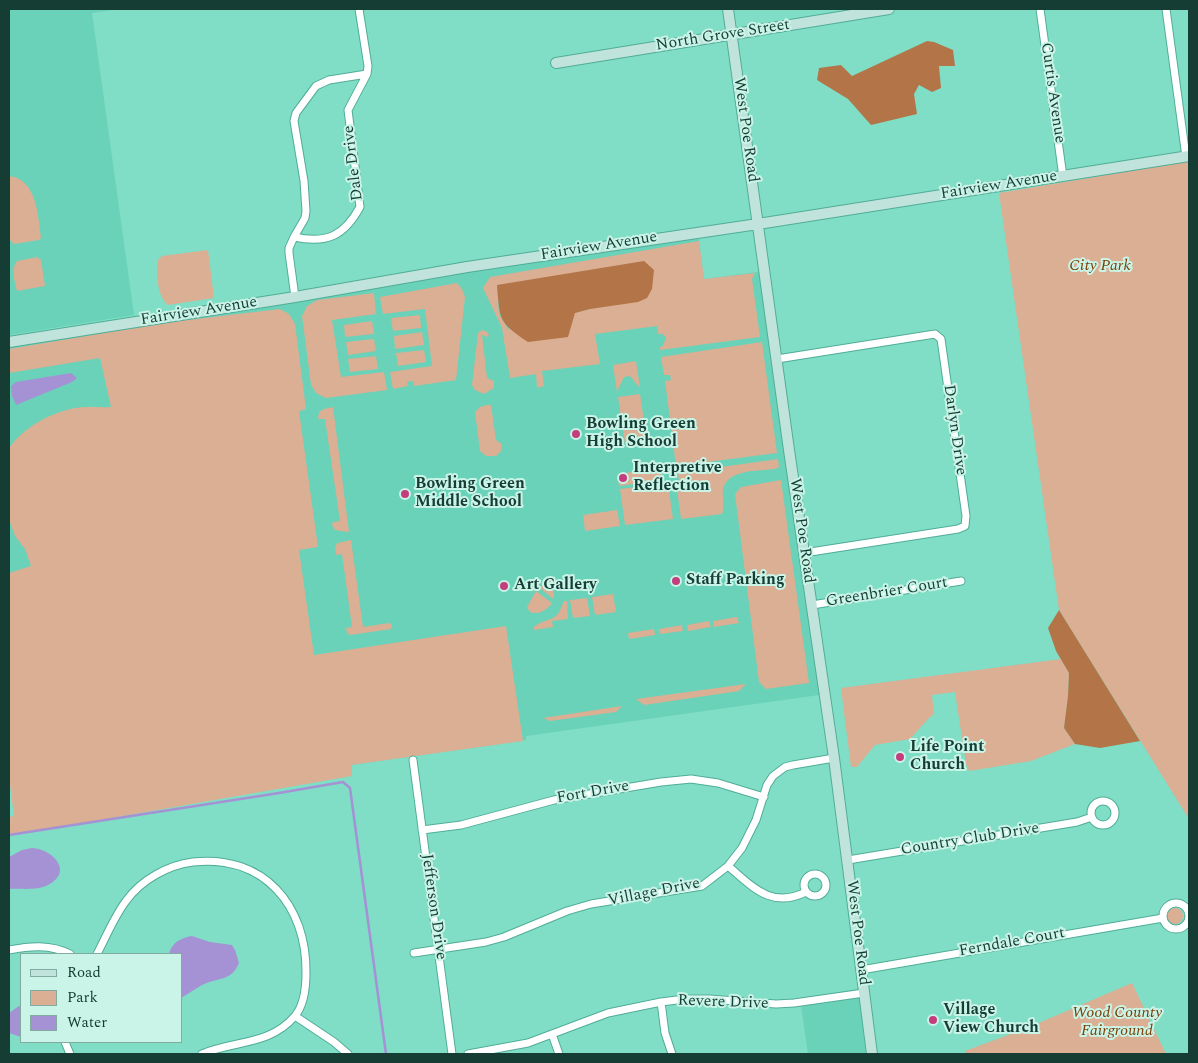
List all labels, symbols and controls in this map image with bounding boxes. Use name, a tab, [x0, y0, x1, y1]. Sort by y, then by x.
street label: North Grove Street	[655, 16, 791, 56]
street label: Curtis Avenue	[1035, 41, 1069, 145]
street label: West Poe Road	[728, 76, 762, 184]
street label: Dale Drive	[340, 124, 368, 202]
street label: Fairview Avenue	[939, 167, 1059, 205]
street label: Fairview Avenue	[539, 228, 659, 266]
park label: City Park	[1069, 257, 1131, 277]
street label: Fairview Avenue	[139, 293, 259, 331]
street label: Darlyn Drive	[938, 383, 970, 477]
place label: Bowling Green High School	[586, 415, 696, 453]
marker: Bowling Green High School	[570, 428, 582, 440]
place label: Interpretive Reflection	[633, 459, 722, 497]
marker: Interpretive Reflection	[617, 472, 629, 484]
place label: Bowling Green Middle School	[415, 475, 525, 513]
street label: West Poe Road	[784, 477, 818, 585]
marker: Bowling Green Middle School	[399, 488, 411, 500]
place label: Staff Parking	[686, 571, 785, 591]
street label: Greenbrier Court	[825, 574, 949, 612]
marker: Staff Parking	[670, 575, 682, 587]
place label: Art Gallery	[514, 576, 597, 596]
marker: Art Gallery	[498, 580, 510, 592]
place label: Life Point Church	[910, 738, 984, 776]
marker: Life Point Church	[894, 751, 906, 763]
street label: Fort Drive	[555, 777, 631, 809]
street label: Country Club Drive	[899, 820, 1041, 860]
street label: Jefferson Drive	[416, 853, 450, 961]
street label: Village Drive	[606, 875, 702, 911]
street label: West Poe Road	[841, 879, 873, 987]
street label: Ferndale Court	[958, 924, 1066, 962]
legend	[20, 953, 182, 1043]
text: Road	[67, 961, 101, 984]
text: Park	[67, 986, 98, 1009]
street label: Revere Drive	[677, 992, 769, 1014]
place label: Village View Church	[943, 1001, 1039, 1039]
park label: Wood County Fairground	[1072, 1004, 1162, 1042]
text: Water	[67, 1011, 107, 1034]
marker: Village View Church	[927, 1014, 939, 1026]

